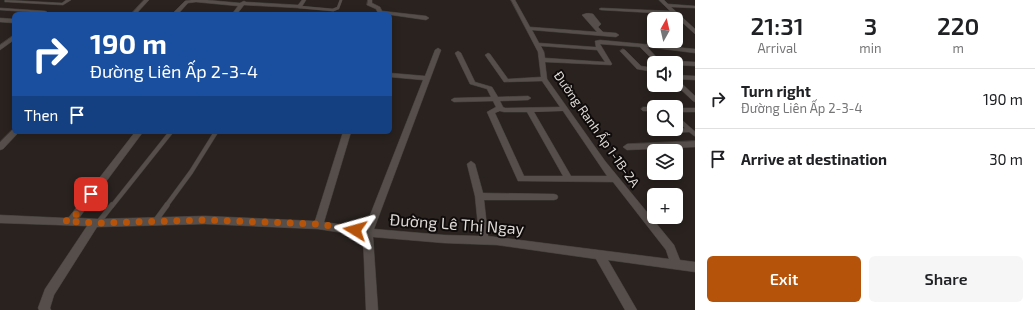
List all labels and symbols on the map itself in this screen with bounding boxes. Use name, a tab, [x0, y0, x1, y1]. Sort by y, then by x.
north arrow	[647, 12, 683, 48]
street label: Đường Ranh Ấp 1-1B-2A	[551, 67, 644, 190]
pin	[74, 177, 108, 211]
position arrow	[334, 209, 376, 251]
street label: Đường Lê Thị Ngay	[389, 209, 525, 238]

